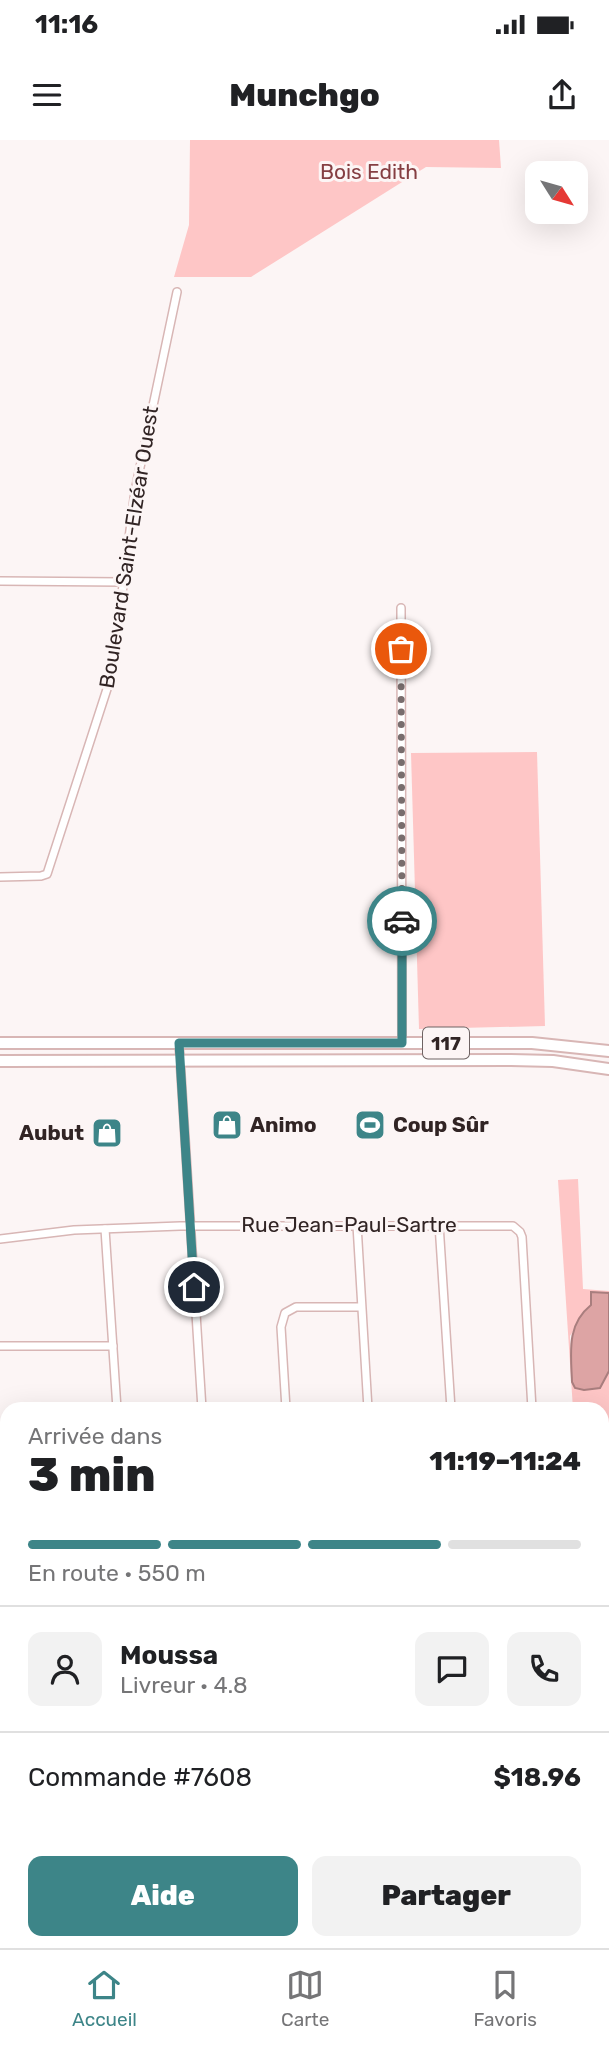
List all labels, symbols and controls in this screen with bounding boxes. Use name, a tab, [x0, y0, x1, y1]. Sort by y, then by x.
text: 11:16	[35, 9, 98, 40]
icon: menu	[28, 76, 66, 114]
text: Munchgo	[229, 76, 380, 114]
icon: share	[543, 76, 581, 114]
park label: Bois Edith	[320, 159, 418, 184]
north arrow	[525, 161, 588, 224]
map controls	[525, 161, 588, 224]
street label: Boulevard Saint-Elzéar Ouest	[94, 404, 163, 690]
pin	[371, 619, 431, 679]
icon: bag	[382, 630, 420, 668]
courier	[367, 886, 437, 956]
icon: car	[383, 902, 421, 940]
road number: 117	[423, 1028, 469, 1058]
shop icon: Animo	[210, 1108, 244, 1142]
sports icon: Coup Sûr	[353, 1108, 387, 1142]
place label: Animo	[250, 1112, 317, 1137]
place label: Coup Sûr	[393, 1112, 489, 1137]
shop icon: Aubut	[90, 1116, 124, 1150]
place label: Aubut	[19, 1120, 84, 1145]
street label: Rue Jean-Paul-Sartre	[241, 1212, 457, 1237]
pin	[164, 1257, 224, 1317]
icon: home	[175, 1268, 213, 1306]
text: Arrivée dans	[28, 1422, 162, 1450]
text: 11:19–11:24	[429, 1446, 581, 1477]
text: 3 min	[28, 1448, 156, 1503]
text: En route · 550 m	[28, 1559, 206, 1587]
button: person	[28, 1632, 102, 1706]
button: chat	[415, 1632, 489, 1706]
button: phone	[507, 1632, 581, 1706]
text: Moussa	[120, 1640, 218, 1671]
text: Livreur · 4.8	[120, 1671, 248, 1699]
text: Commande #7608	[28, 1762, 252, 1793]
text: $18.96	[493, 1762, 581, 1793]
button: Aide	[28, 1856, 298, 1936]
button: Partager	[312, 1856, 581, 1936]
tab: Accueil	[72, 1966, 137, 2031]
tab: Carte	[281, 1966, 329, 2031]
tab: Favoris	[474, 1966, 537, 2031]

